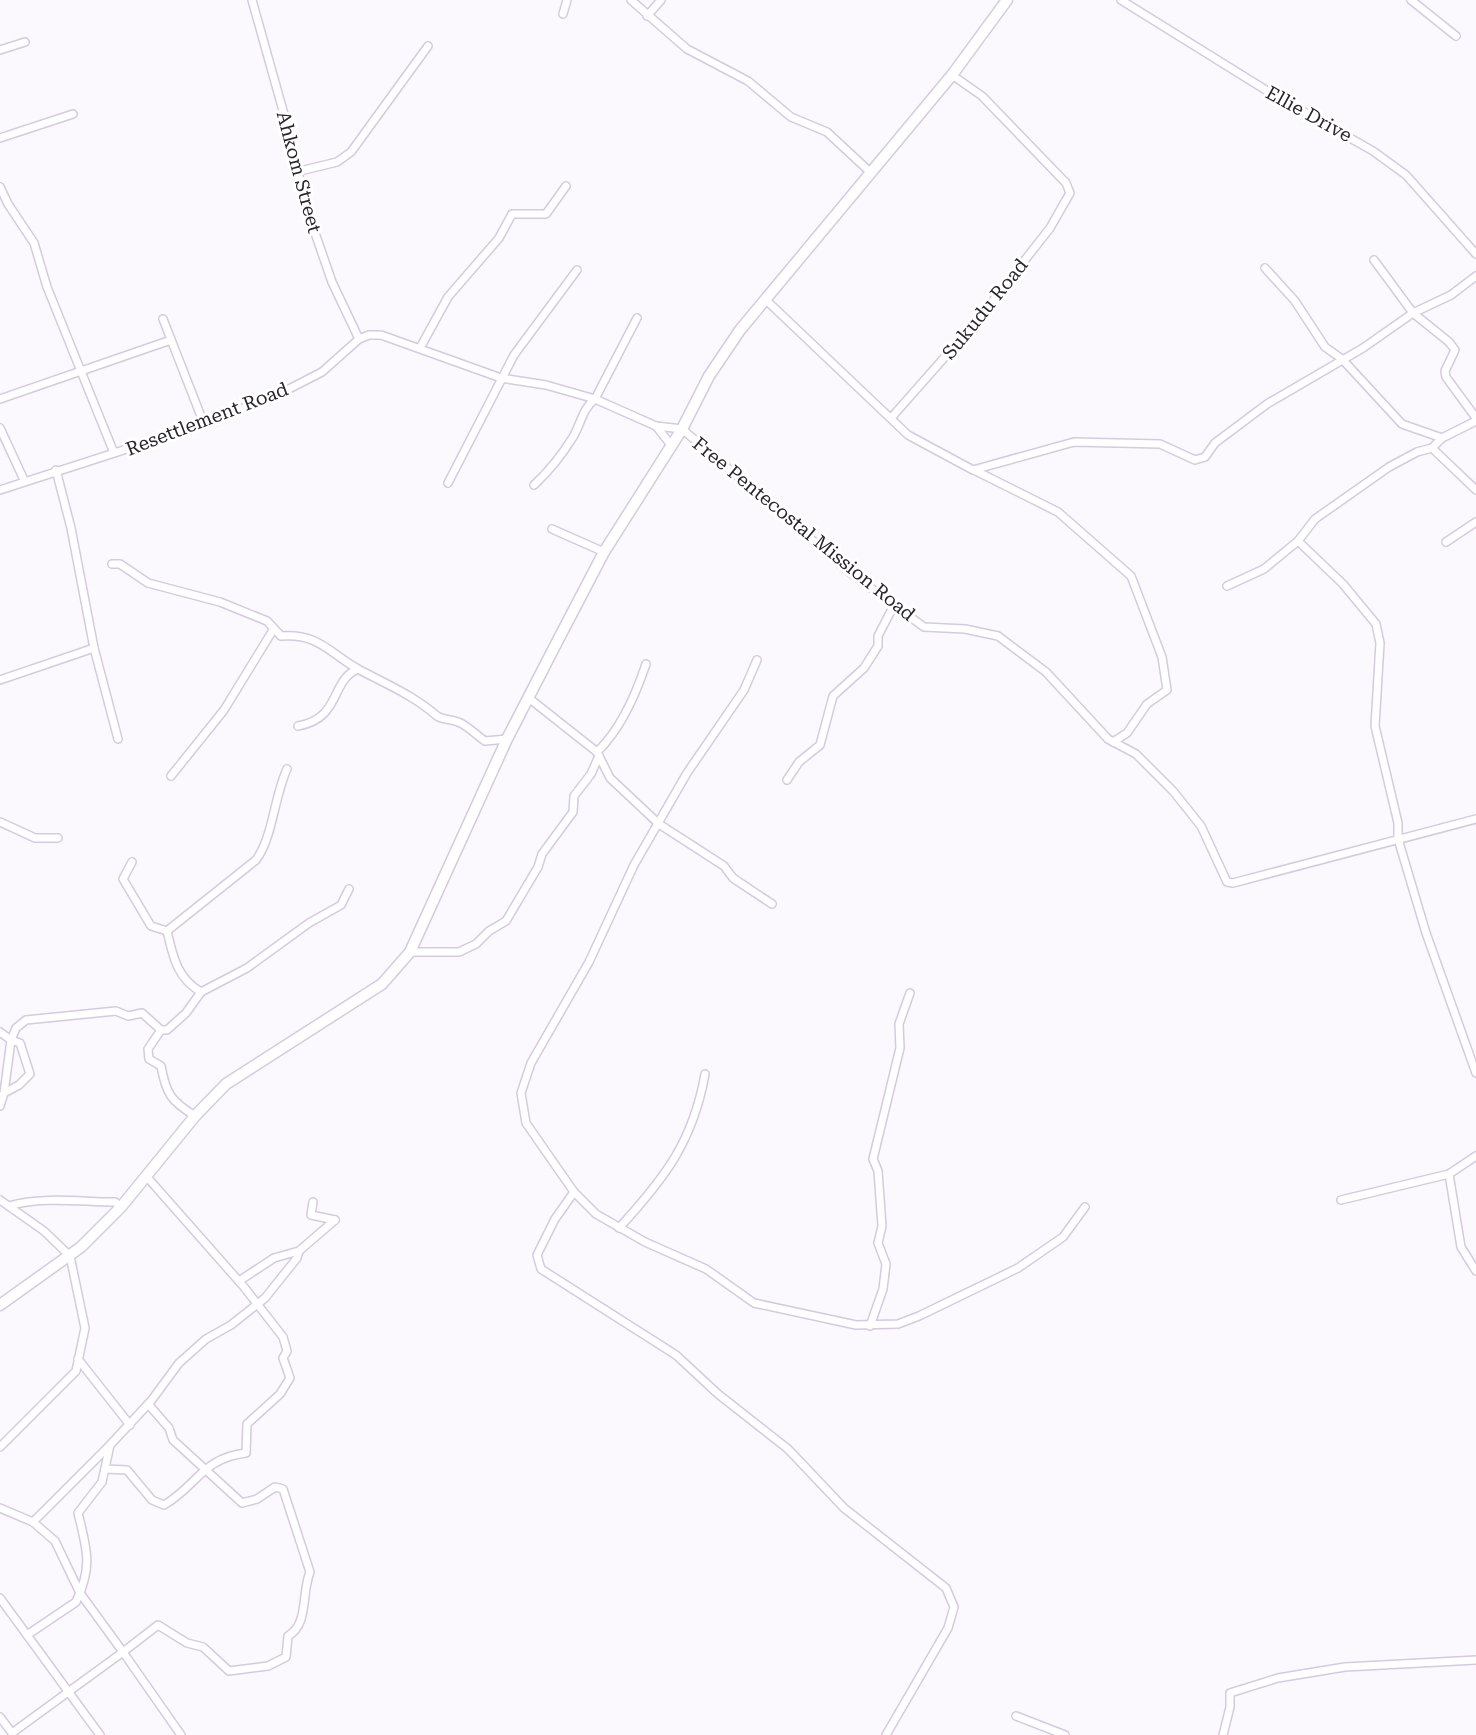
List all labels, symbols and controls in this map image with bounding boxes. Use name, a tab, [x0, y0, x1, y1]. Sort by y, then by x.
street label: Ellie Drive	[1262, 81, 1356, 147]
street label: Ahkom Street	[272, 108, 326, 236]
street label: Sukudu Road	[937, 254, 1033, 364]
street label: Resettlement Road	[123, 377, 291, 461]
street label: Free Pentecostal Mission Road	[688, 432, 920, 626]

